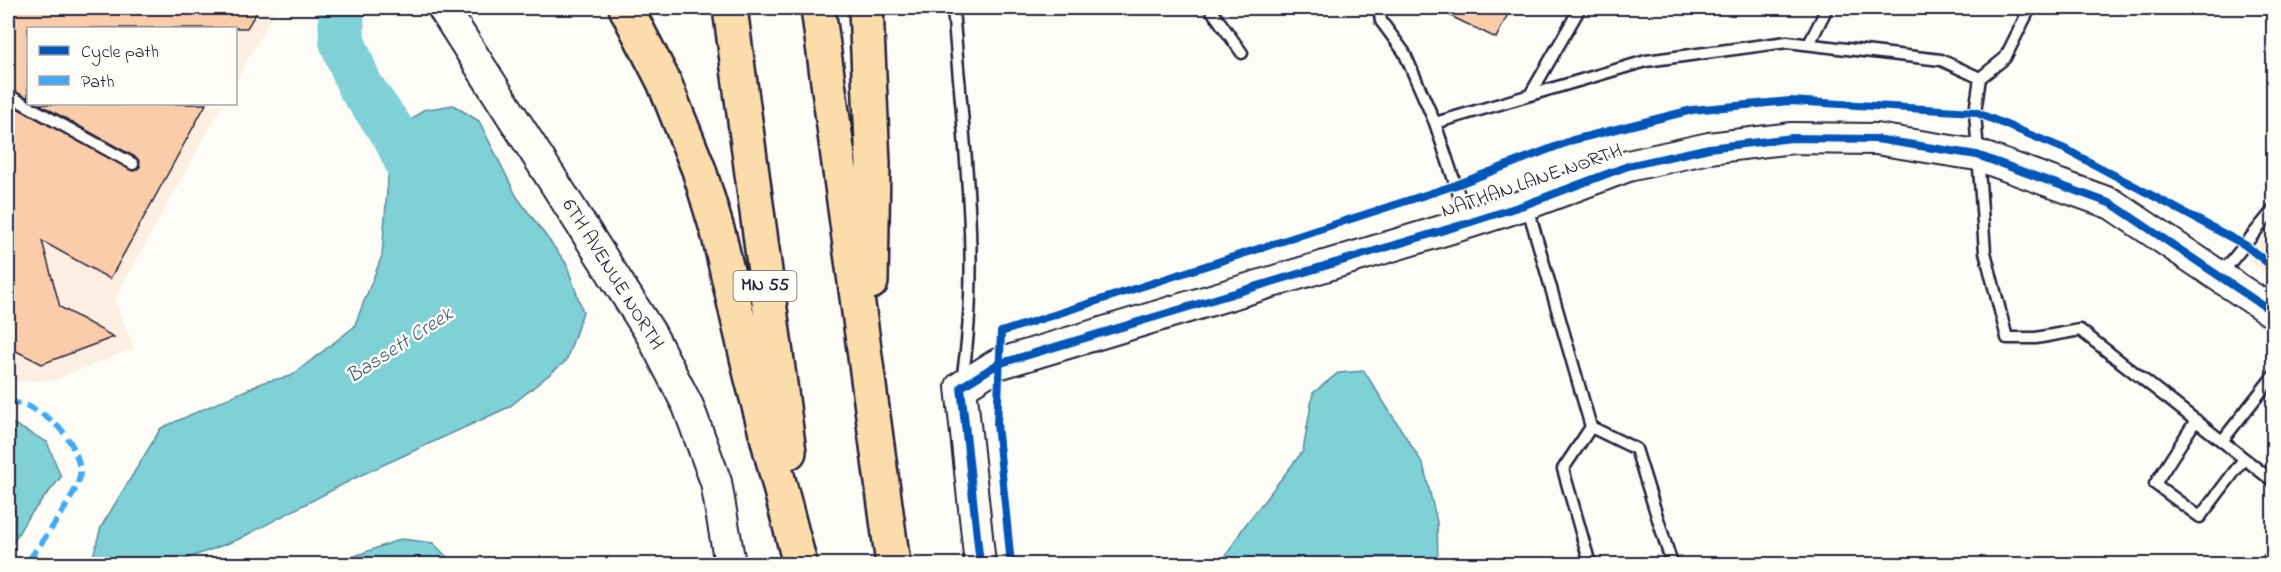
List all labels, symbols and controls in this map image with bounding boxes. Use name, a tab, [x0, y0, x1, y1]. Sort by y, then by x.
legend	[27, 27, 237, 105]
text: Cycle path	[81, 40, 159, 66]
text: Path	[81, 70, 115, 96]
street label: NATHAN LANE NORTH	[1438, 137, 1626, 227]
street label: 6TH AVENUE NORTH	[554, 194, 670, 356]
road number: MN 55	[734, 271, 796, 301]
water label: Bassett Creek	[341, 300, 460, 392]

